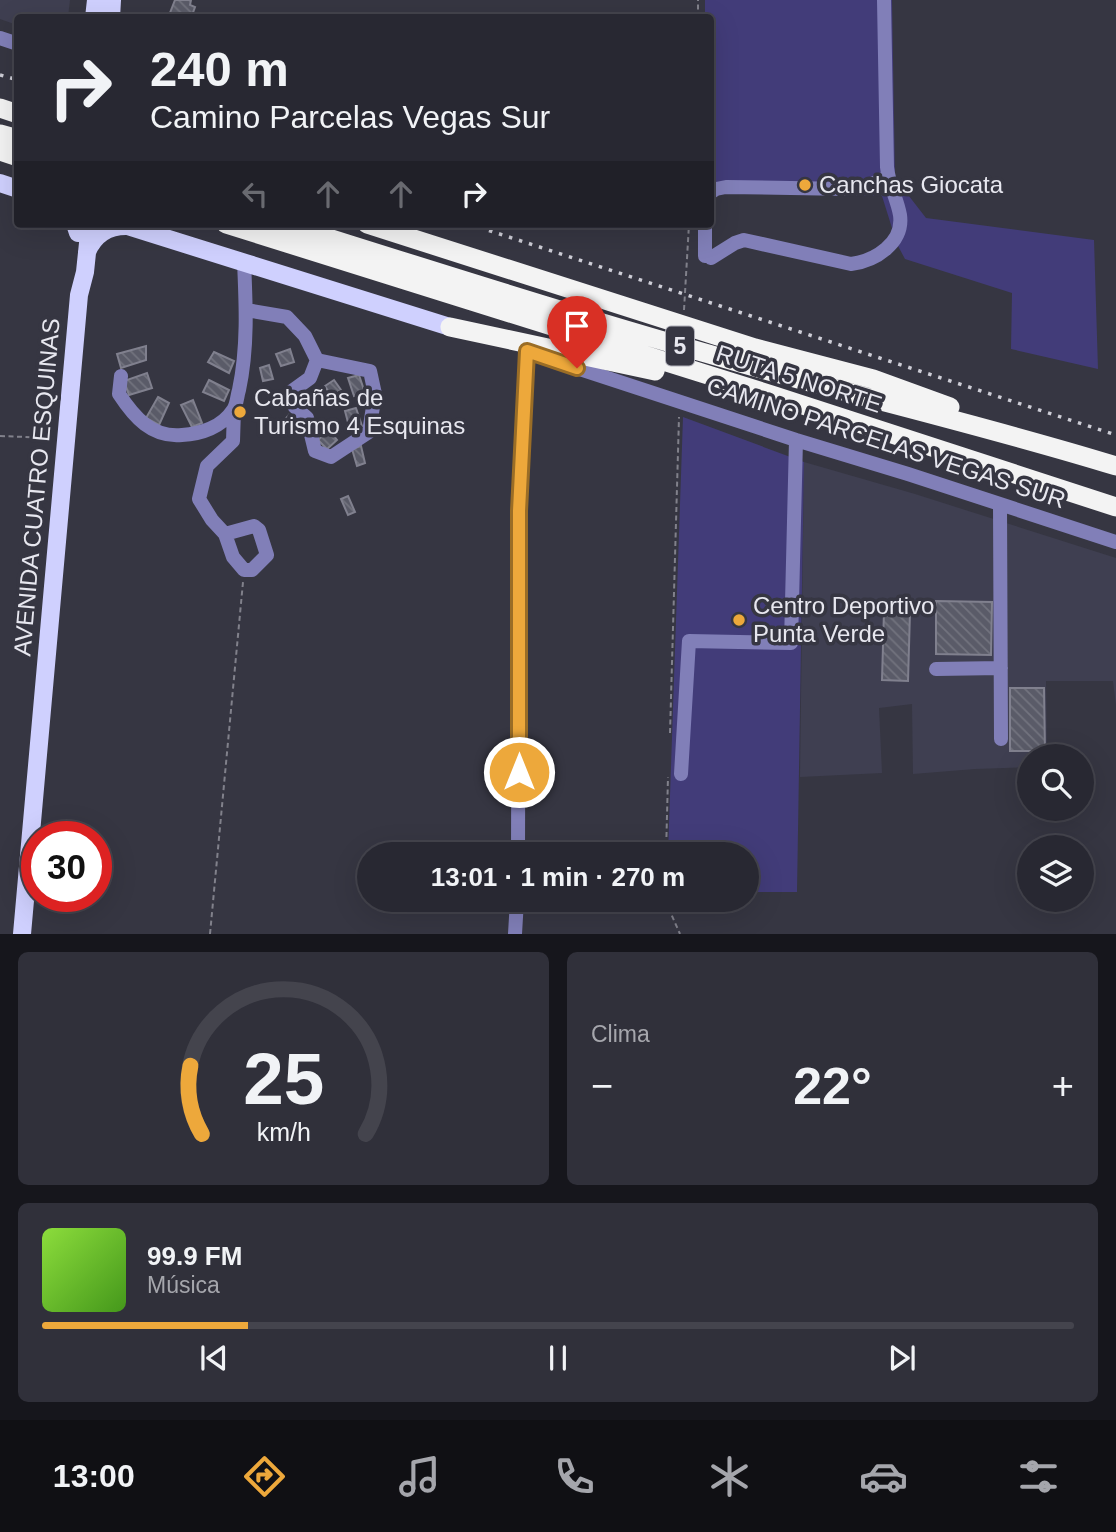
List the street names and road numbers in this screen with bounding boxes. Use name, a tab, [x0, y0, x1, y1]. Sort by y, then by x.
street label: AVENIDA CUATRO ESQUINAS	[8, 317, 65, 657]
road number: 5	[666, 326, 694, 366]
street label: RUTA 5 NORTE	[713, 339, 885, 418]
street label: CAMINO PARCELAS VEGAS SUR	[703, 372, 1069, 513]

